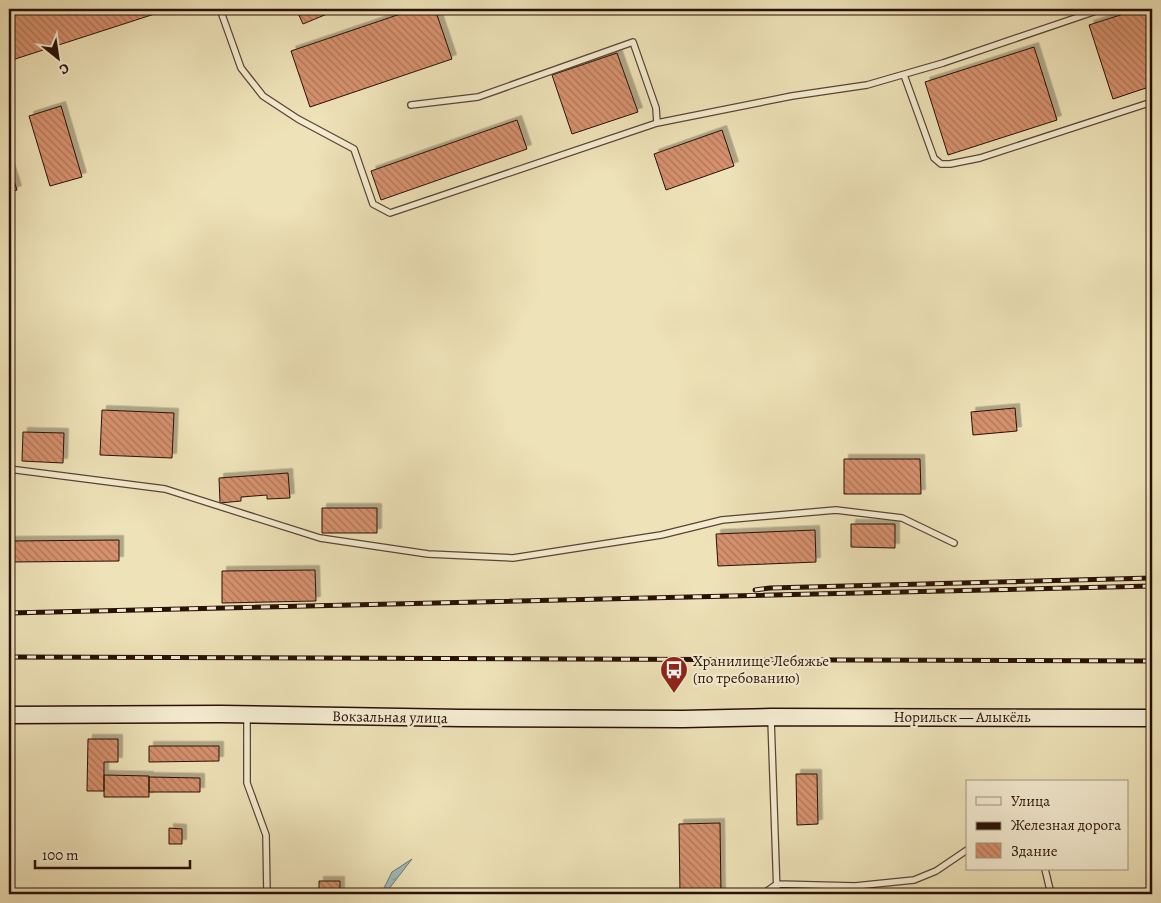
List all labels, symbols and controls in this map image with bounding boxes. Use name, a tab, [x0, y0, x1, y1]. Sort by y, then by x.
north arrow	[32, 32, 82, 82]
text: С	[55, 58, 73, 79]
place label: Хранилище Лебяжье (по требованию)	[693, 651, 829, 688]
bus stop icon: Хранилище Лебяжье (по требованию)	[659, 655, 689, 694]
street label: Вокзальная улица	[332, 706, 448, 728]
street label: Норильск — Алыкёль	[893, 707, 1031, 727]
legend	[966, 780, 1128, 870]
text: Улица	[1011, 791, 1050, 811]
text: Железная дорога	[1011, 815, 1121, 835]
scale bar	[35, 838, 190, 870]
text: Здание	[1011, 841, 1058, 861]
text: 100 m	[42, 845, 79, 865]

